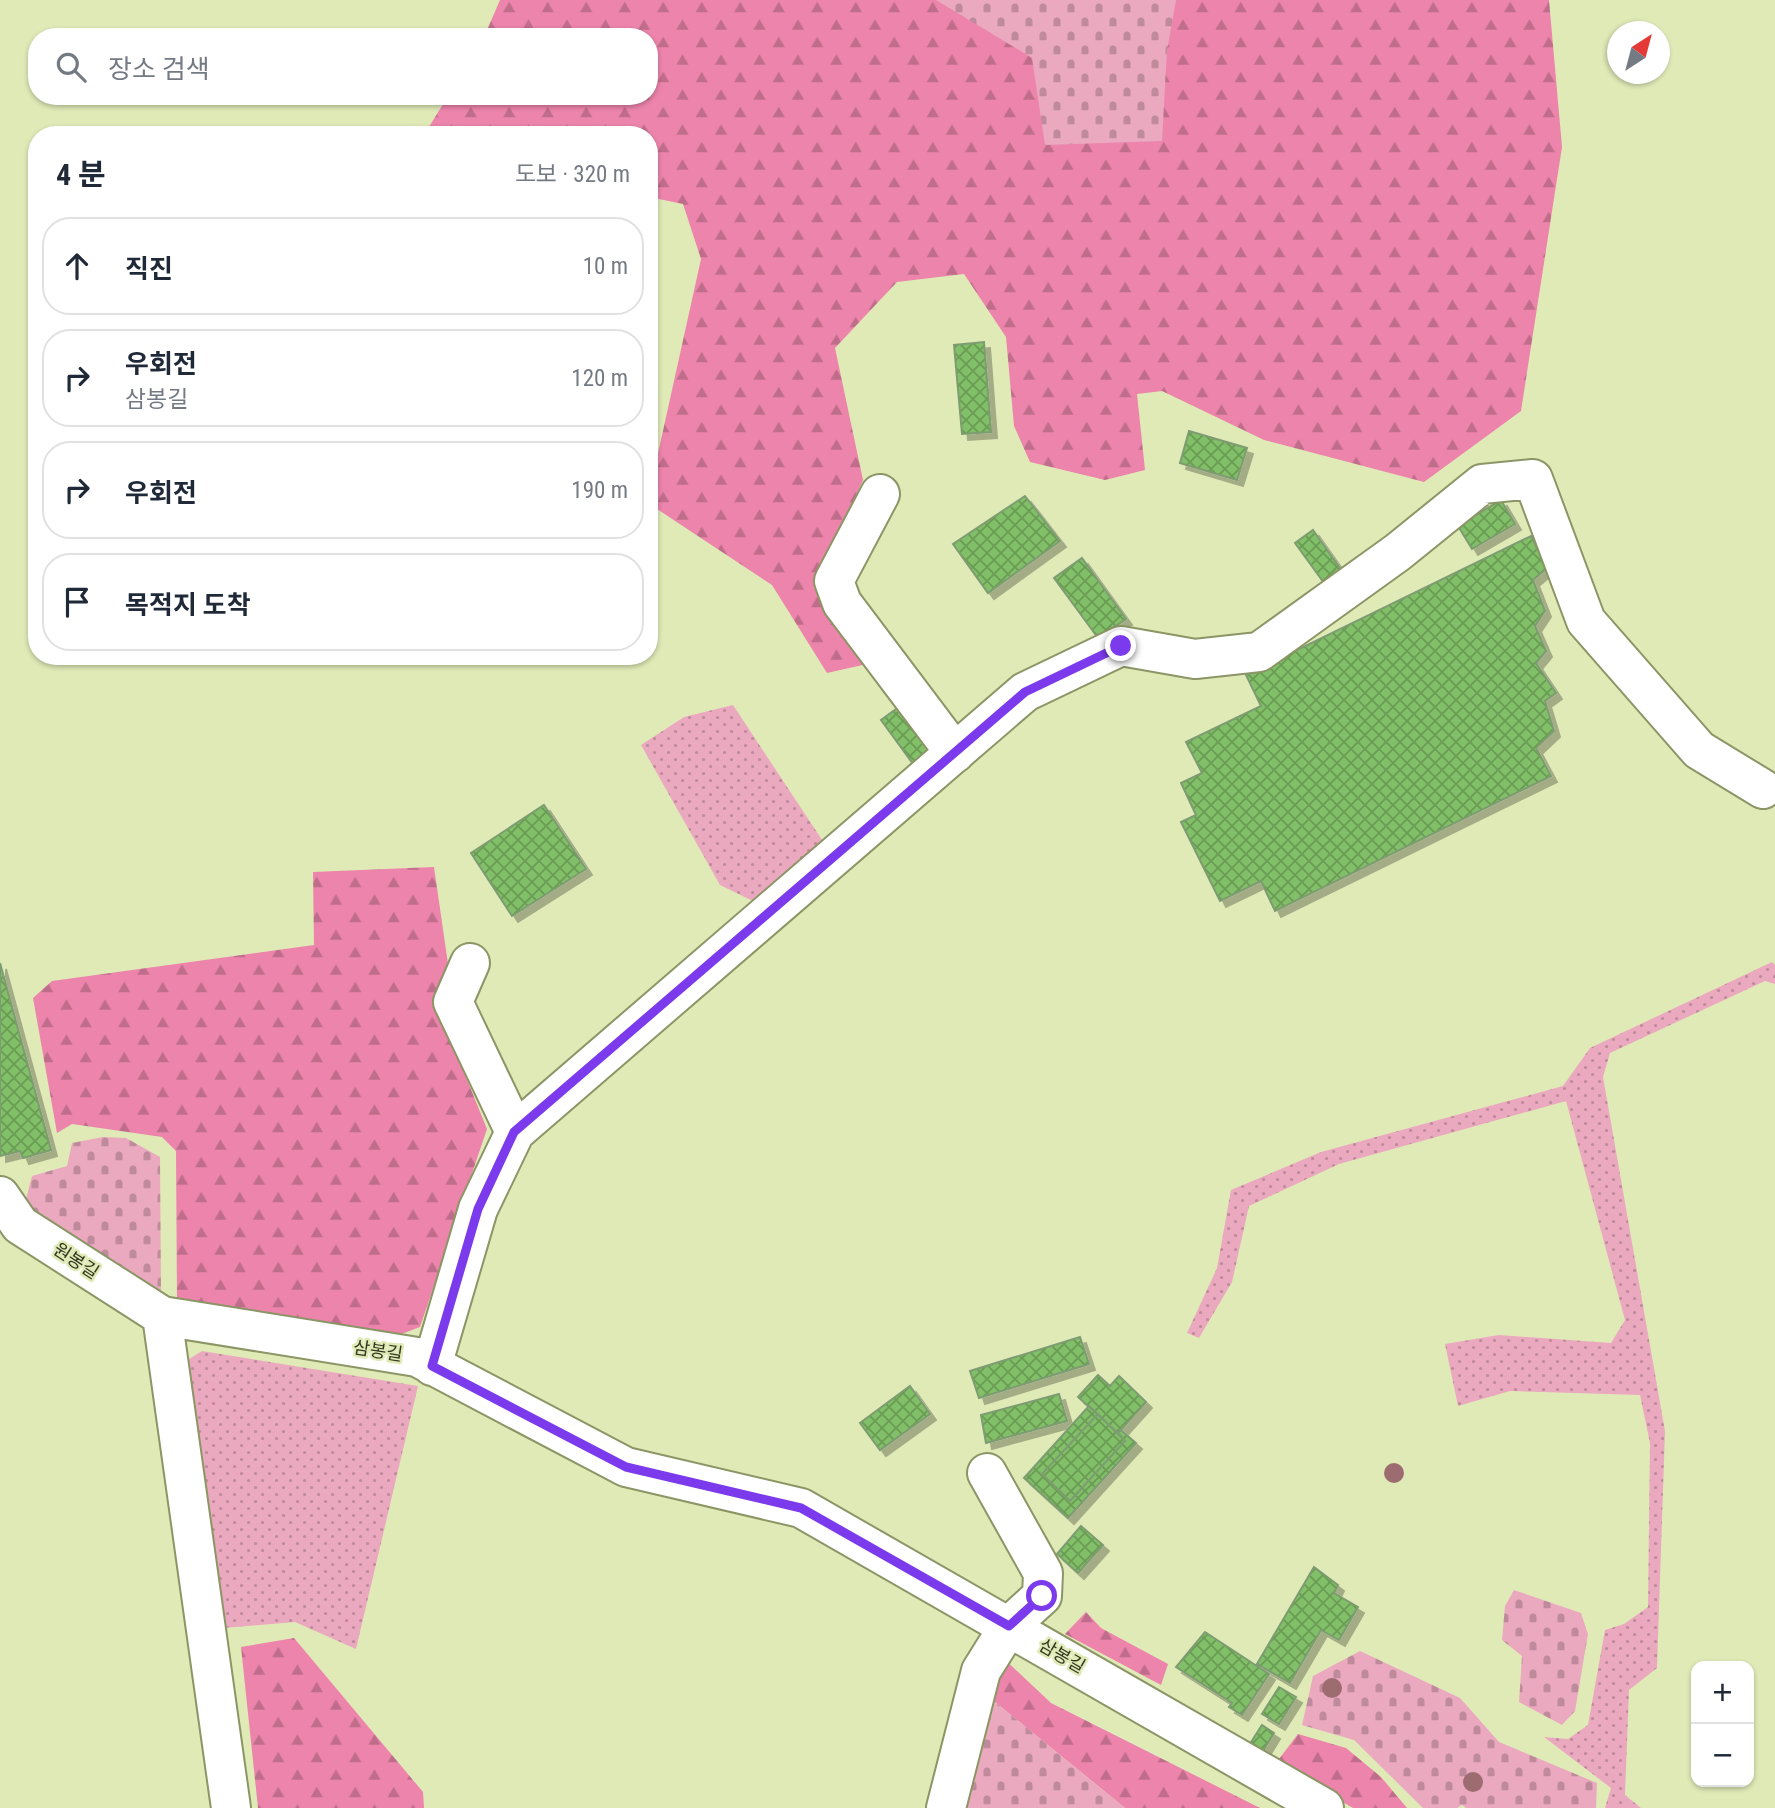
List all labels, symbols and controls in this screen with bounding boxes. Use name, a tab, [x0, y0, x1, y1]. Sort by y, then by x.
north arrow	[1607, 21, 1670, 84]
search box	[28, 28, 658, 105]
icon: search	[52, 48, 90, 86]
text: 장소 검색	[108, 54, 210, 84]
text: 4 분	[56, 157, 106, 192]
text: 도보 · 320 m	[515, 161, 630, 188]
icon: ahead	[58, 247, 96, 285]
text: 10 m	[583, 253, 628, 280]
text: 직진	[125, 254, 173, 284]
text: 우회전	[125, 349, 197, 379]
icon: right	[58, 359, 96, 397]
text: 120 m	[571, 365, 628, 392]
text: 삼봉길	[125, 386, 188, 413]
icon: right	[58, 471, 96, 509]
text: 190 m	[571, 477, 628, 504]
text: 우회전	[125, 478, 197, 508]
icon: arrive	[58, 583, 96, 621]
text: 목적지 도착	[125, 590, 251, 620]
route end	[1105, 630, 1136, 661]
street label: 원봉길	[50, 1238, 103, 1283]
street label: 삼봉길	[352, 1336, 404, 1365]
route start	[1026, 1580, 1057, 1611]
street label: 삼봉길	[1035, 1634, 1089, 1677]
map controls	[1691, 1661, 1754, 1787]
button: +	[1691, 1661, 1754, 1724]
button: −	[1691, 1724, 1754, 1787]

